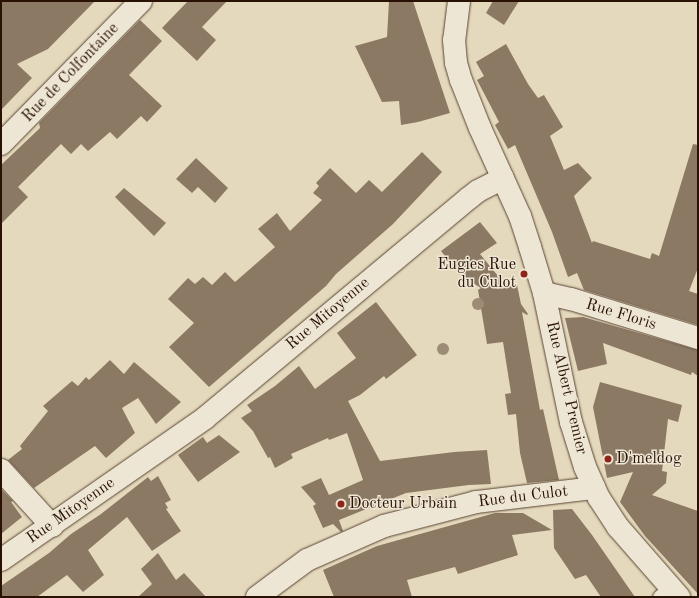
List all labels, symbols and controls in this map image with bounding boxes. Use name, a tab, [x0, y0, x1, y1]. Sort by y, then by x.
street label: Rue de Colfontaine	[19, 19, 123, 127]
place label: Eugies Rue du Culot	[437, 255, 516, 293]
marker: Eugies Rue du Culot	[519, 269, 529, 279]
street label: Rue Mitoyenne	[282, 274, 374, 354]
street label: Rue Floris	[583, 295, 659, 335]
street label: Rue Albert Premier	[541, 319, 591, 457]
place label: D'meldog	[616, 449, 682, 469]
marker: D'meldog	[603, 454, 613, 464]
street label: Rue Mitoyenne	[23, 474, 119, 548]
street label: Rue du Culot	[477, 482, 569, 512]
place label: Docteur Urbain	[349, 494, 457, 514]
marker: Docteur Urbain	[336, 499, 346, 509]

